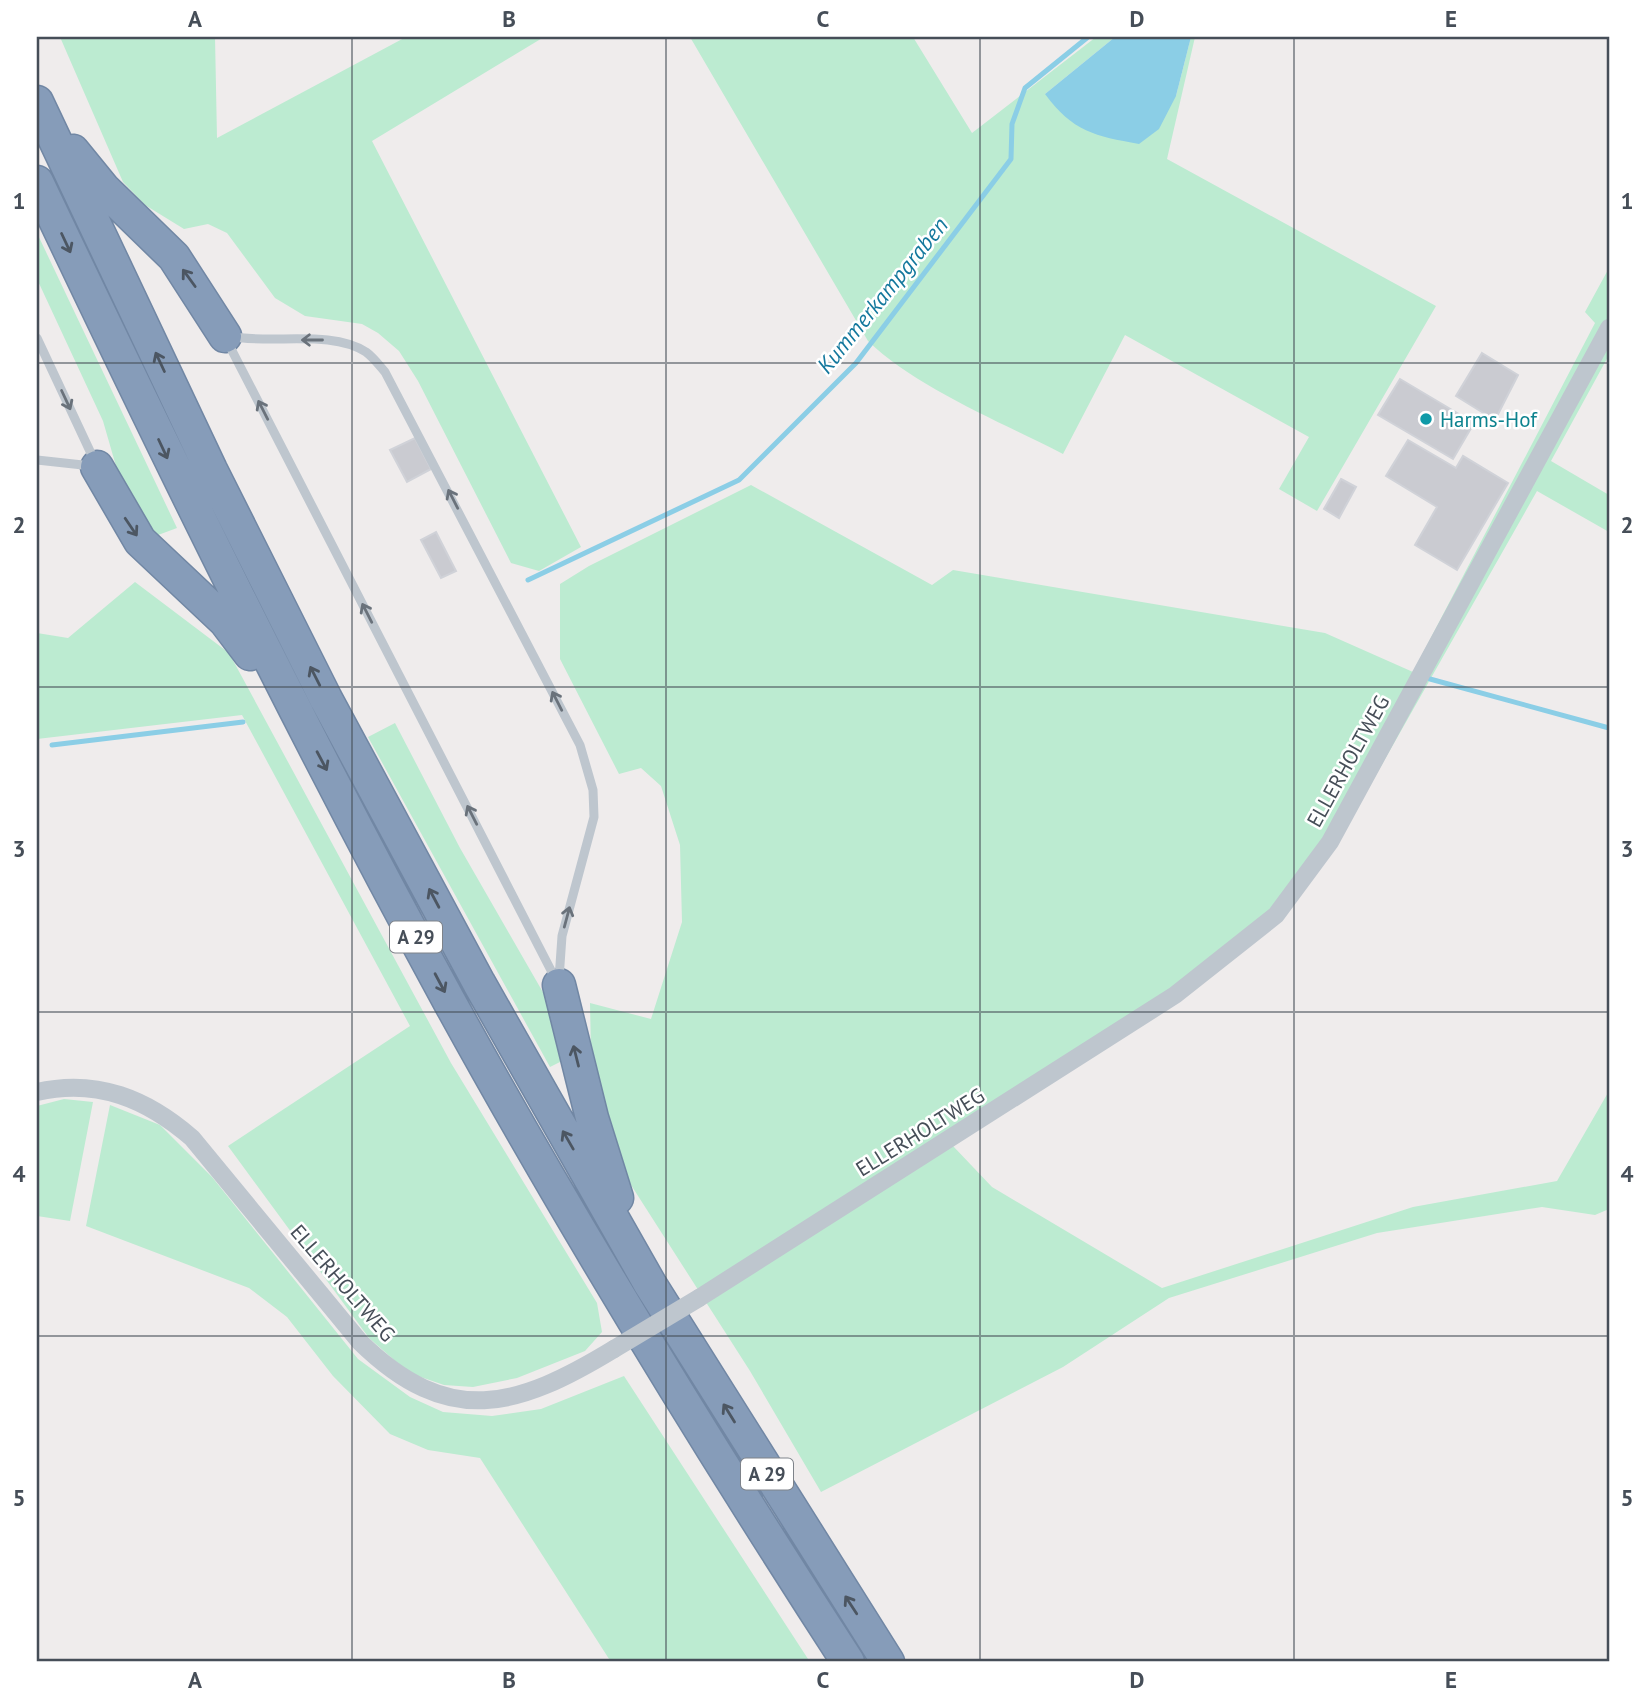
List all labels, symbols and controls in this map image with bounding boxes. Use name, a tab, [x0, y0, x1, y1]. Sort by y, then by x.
text: A	[188, 4, 202, 33]
text: B	[502, 4, 516, 33]
text: C	[817, 4, 830, 33]
text: D	[1130, 4, 1144, 33]
text: E	[1445, 4, 1457, 33]
text: 1	[12, 186, 26, 215]
text: 1	[1620, 186, 1634, 215]
water label: Kummerkampgraben	[810, 211, 954, 379]
one-way arrow	[60, 232, 73, 253]
one-way arrow	[182, 269, 196, 288]
one-way arrow	[301, 333, 324, 347]
one-way arrow	[153, 352, 166, 373]
one-way arrow	[60, 389, 73, 410]
one-way arrow	[256, 401, 270, 421]
place label: Harms-Hof	[1440, 406, 1538, 433]
marker: Harms-Hof	[1418, 411, 1434, 427]
one-way arrow	[157, 438, 171, 459]
one-way arrow	[445, 489, 459, 510]
text: 2	[12, 510, 26, 539]
text: 2	[1620, 510, 1634, 539]
one-way arrow	[124, 516, 138, 536]
one-way arrow	[360, 603, 374, 624]
one-way arrow	[307, 666, 321, 687]
street label: ELLERHOLTWEG	[1301, 690, 1395, 832]
one-way arrow	[550, 691, 563, 712]
one-way arrow	[316, 750, 329, 771]
one-way arrow	[464, 805, 478, 826]
text: 3	[12, 834, 26, 863]
text: 3	[1620, 834, 1634, 863]
one-way arrow	[426, 888, 440, 909]
one-way arrow	[561, 906, 574, 929]
road number: A 29	[390, 922, 442, 953]
one-way arrow	[434, 973, 448, 993]
one-way arrow	[569, 1046, 582, 1068]
street label: ELLERHOLTWEG	[851, 1082, 989, 1182]
one-way arrow	[561, 1130, 575, 1150]
text: 4	[12, 1159, 26, 1188]
text: 4	[1620, 1159, 1634, 1188]
street label: ELLERHOLTWEG	[285, 1219, 401, 1347]
one-way arrow	[722, 1403, 736, 1423]
road number: A 29	[741, 1458, 793, 1490]
text: 5	[12, 1483, 26, 1512]
text: 5	[1620, 1483, 1634, 1512]
one-way arrow	[844, 1595, 858, 1615]
text: A	[188, 1665, 202, 1694]
text: B	[502, 1665, 516, 1694]
text: C	[817, 1665, 830, 1694]
text: D	[1130, 1665, 1144, 1694]
text: E	[1445, 1665, 1457, 1694]

